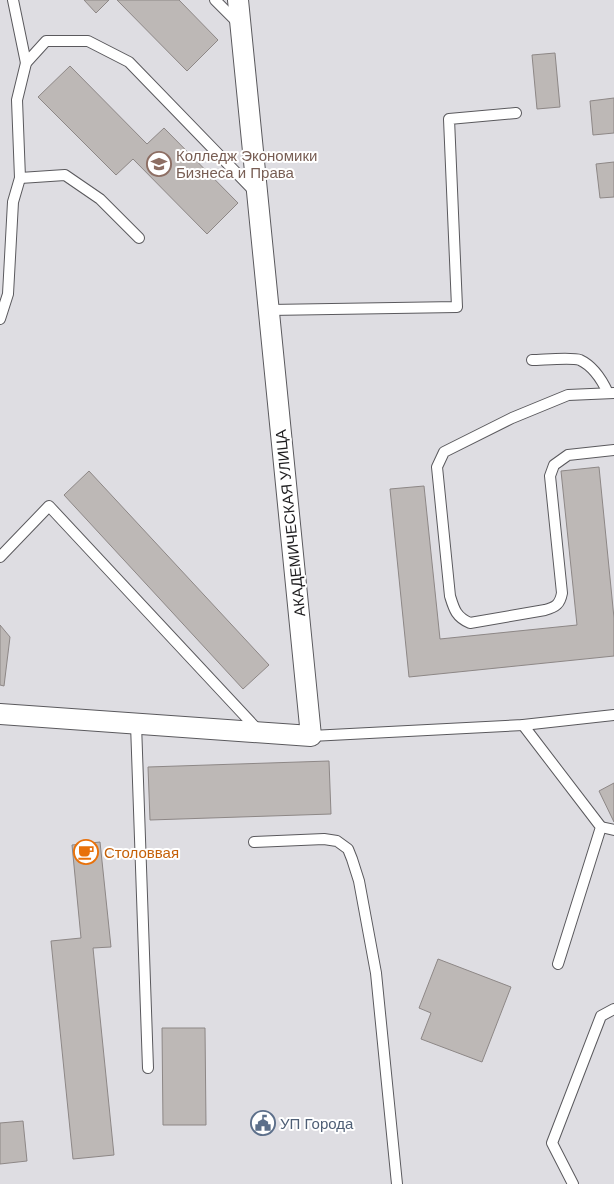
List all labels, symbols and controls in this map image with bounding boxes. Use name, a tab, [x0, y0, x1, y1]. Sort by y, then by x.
place label: Колледж Экономики Бизнеса и Права	[176, 147, 317, 181]
school or university icon: Колледж Экономики Бизнеса и Права	[146, 151, 172, 177]
street label: АКАДЕМИЧЕСКАЯ УЛИЦА	[272, 429, 308, 617]
cafe icon: Столоввая	[73, 839, 99, 865]
place label: Столоввая	[104, 844, 179, 861]
public building icon: УП Города	[250, 1110, 276, 1136]
place label: УП Города	[280, 1115, 354, 1132]

